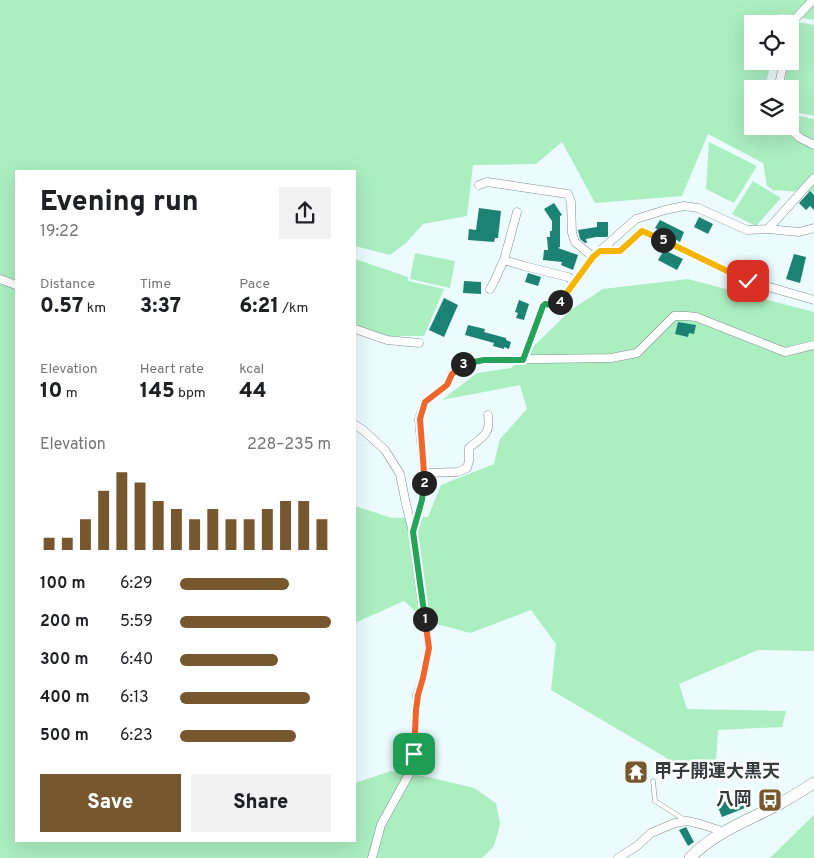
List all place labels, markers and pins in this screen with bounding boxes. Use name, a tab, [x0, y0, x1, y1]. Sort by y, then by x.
pin: 5	[650, 228, 676, 252]
pin	[727, 260, 769, 302]
pin: 4	[548, 290, 572, 314]
pin: 3	[450, 352, 476, 376]
pin: 2	[412, 470, 436, 496]
pin: 1	[412, 606, 438, 632]
pin	[393, 733, 435, 775]
temple icon: 甲子開運大黒天	[623, 759, 649, 785]
place label: 甲子開運大黒天	[654, 761, 780, 784]
bus stop icon: 八岡	[757, 787, 783, 813]
place label: 八岡	[716, 789, 752, 812]

